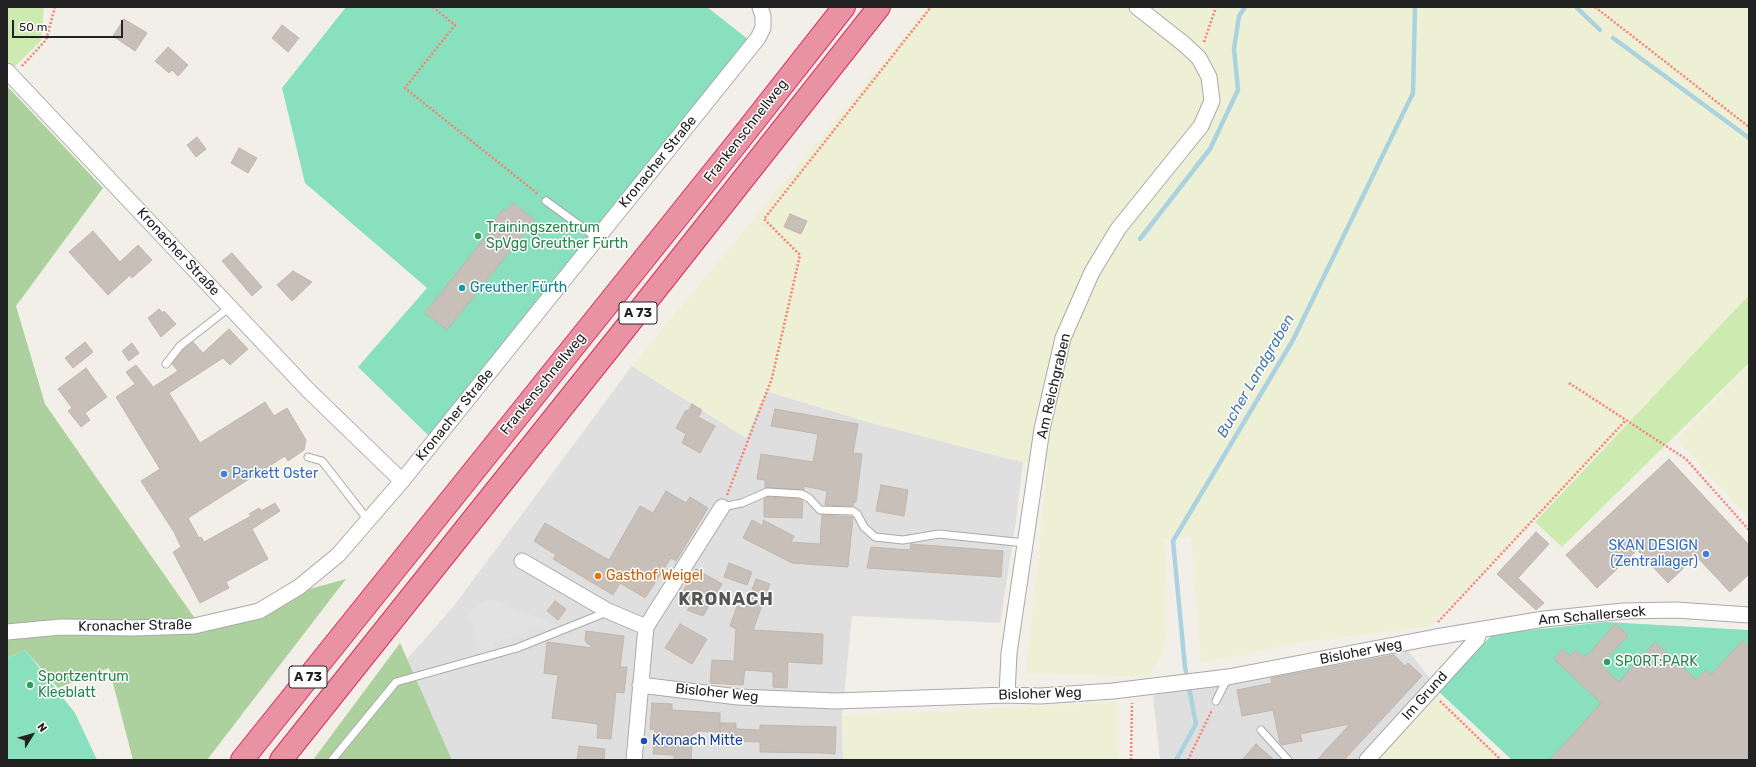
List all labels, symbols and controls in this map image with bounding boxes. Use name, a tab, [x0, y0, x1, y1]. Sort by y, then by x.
scale bar	[14, 12, 125, 38]
text: 50 m	[19, 20, 47, 34]
street label: Frankenschnellweg	[700, 76, 792, 186]
street label: Kronacher Straße	[616, 112, 700, 212]
street label: Kronacher Straße	[133, 205, 223, 299]
place label: Trainingszentrum SpVgg Greuther Fürth	[486, 220, 628, 252]
marker: Trainingszentrum SpVgg Greuther Fürth	[473, 231, 483, 241]
place label: Greuther Fürth	[470, 280, 567, 296]
marker: Greuther Fürth	[457, 283, 467, 293]
road number: A 73	[619, 302, 657, 324]
water label: Bucher Landgraben	[1213, 311, 1299, 441]
street label: Frankenschnellweg	[497, 330, 589, 438]
street label: Am Reichgraben	[1034, 332, 1074, 440]
street label: Kronacher Straße	[413, 365, 497, 465]
place label: Parkett Oster	[232, 466, 318, 482]
marker: Parkett Oster	[219, 469, 229, 479]
place label: SKAN DESIGN (Zentrallager)	[1608, 538, 1698, 570]
marker: SKAN DESIGN (Zentrallager)	[1701, 549, 1711, 559]
place label: Gasthof Weigel	[606, 568, 703, 584]
marker: Gasthof Weigel	[593, 571, 603, 581]
district label: KRONACH	[678, 589, 774, 611]
street label: Am Schallerseck	[1538, 603, 1646, 629]
street label: Kronacher Straße	[78, 617, 192, 635]
street label: Bisloher Weg	[1318, 636, 1404, 668]
place label: SPORT:PARK	[1615, 654, 1698, 670]
marker: SPORT:PARK	[1602, 657, 1612, 667]
road number: A 73	[289, 666, 327, 688]
street label: Im Grund	[1399, 668, 1451, 724]
place label: Sportzentrum Kleeblatt	[38, 669, 129, 702]
marker: Sportzentrum Kleeblatt	[25, 680, 35, 690]
street label: Bisloher Weg	[675, 680, 759, 706]
street label: Bisloher Weg	[998, 684, 1082, 704]
north arrow	[12, 715, 52, 755]
text: N	[34, 720, 50, 735]
place label: Kronach Mitte	[652, 733, 743, 749]
marker: Kronach Mitte	[639, 736, 649, 746]

